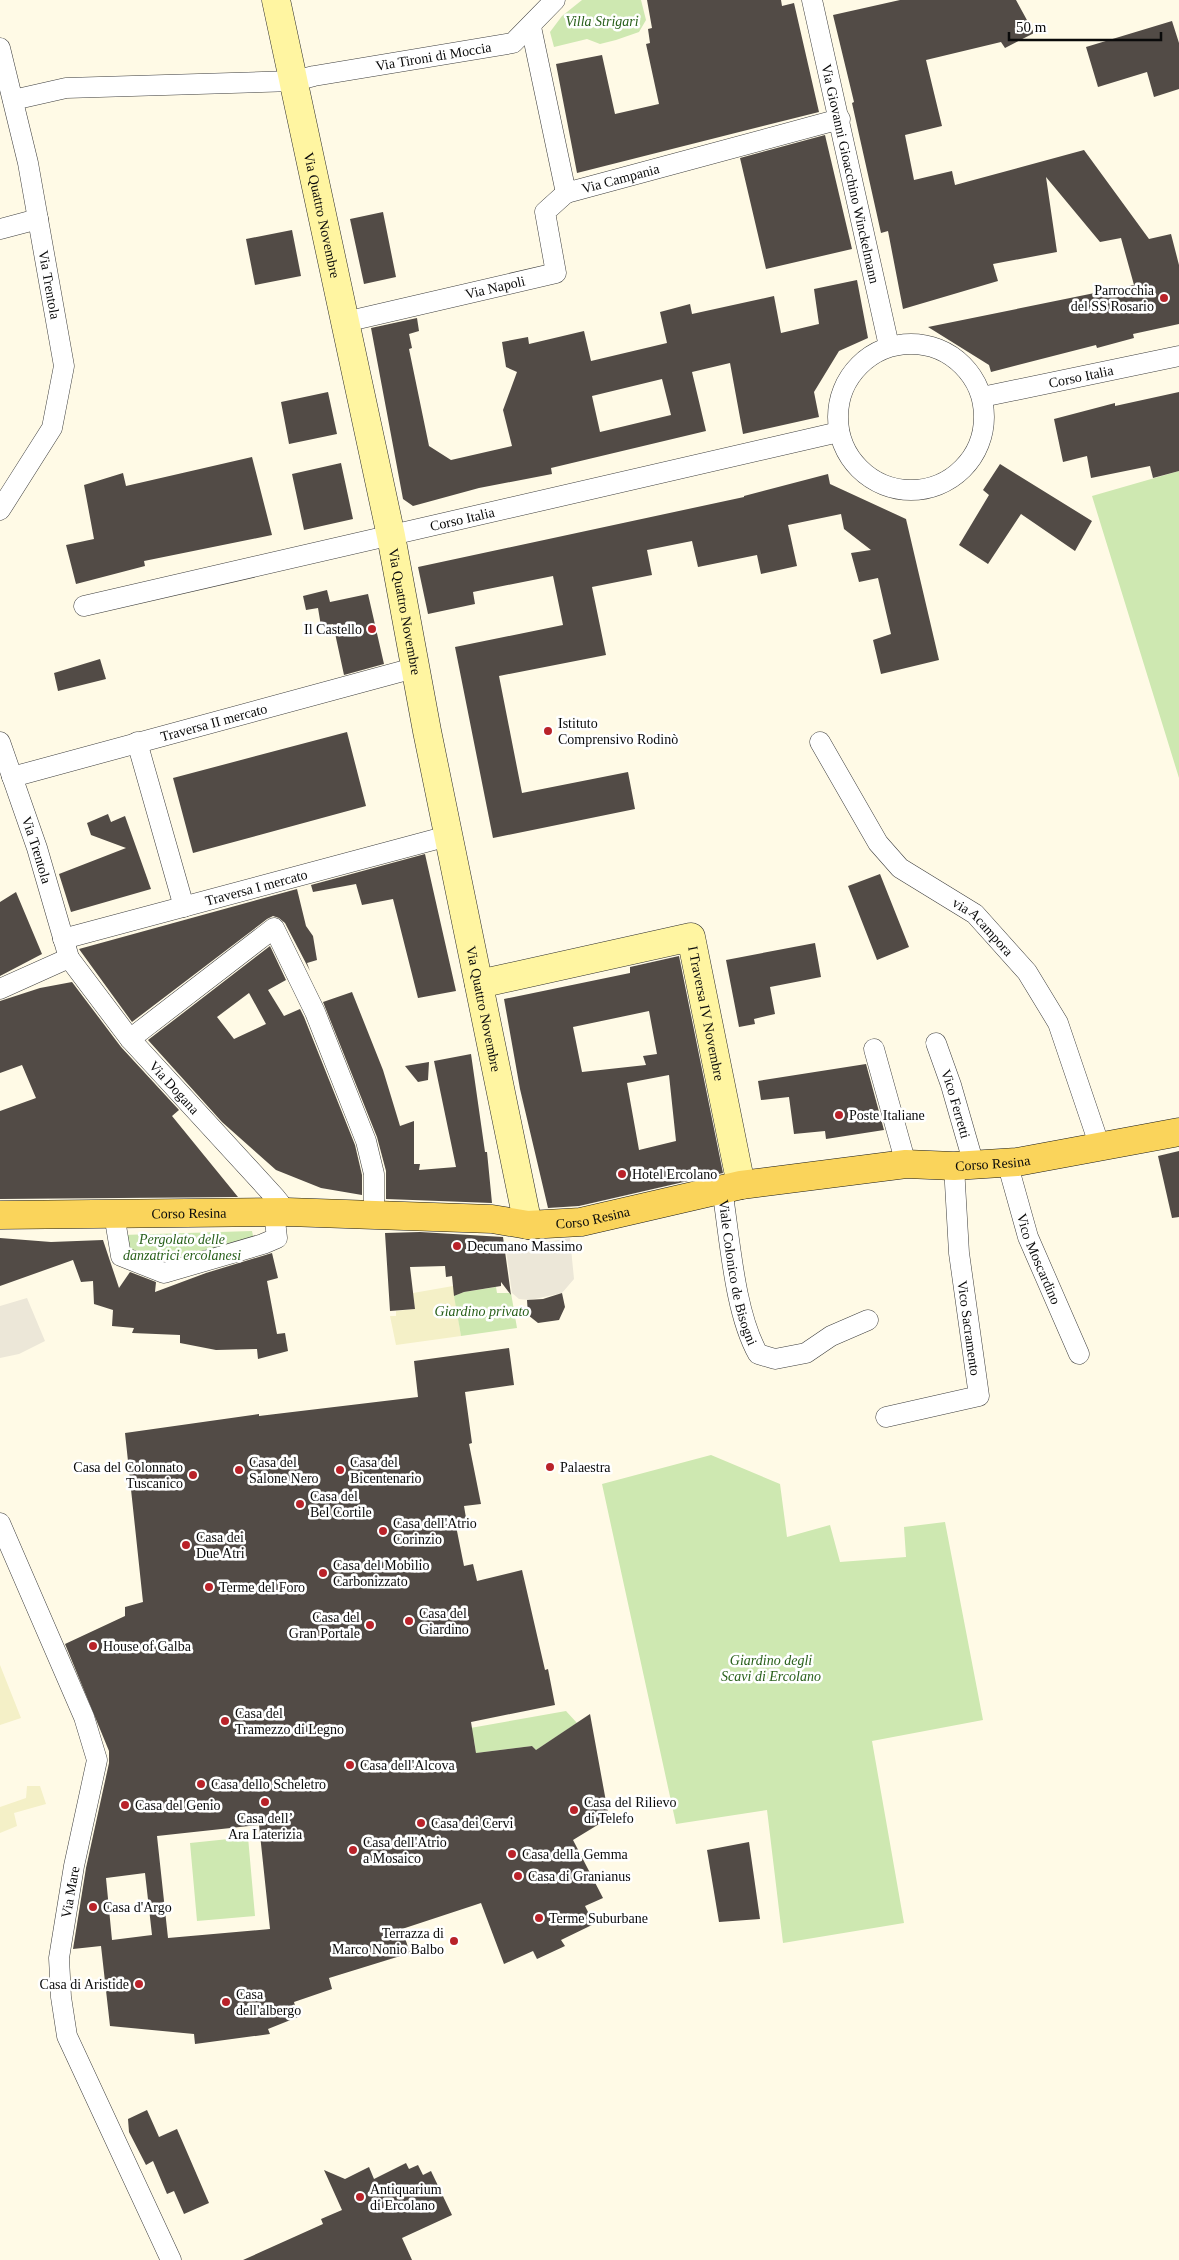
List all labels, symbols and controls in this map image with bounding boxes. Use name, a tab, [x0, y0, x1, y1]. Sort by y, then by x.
scale bar	[1009, 10, 1162, 42]
park label: Villa Strigari	[565, 14, 639, 29]
text: 50 m	[1016, 19, 1047, 35]
street label: Via Tironi di Moccia	[374, 40, 493, 74]
street label: Via Giovanni Gioacchino Winckelmann	[818, 63, 882, 285]
street label: Via Quattro Novembre	[301, 151, 342, 280]
street label: Via Campania	[580, 161, 662, 196]
street label: Via Trentola	[36, 249, 63, 321]
street label: Via Napoli	[464, 273, 527, 302]
place label: Parrocchia del SS Rosario	[1071, 283, 1155, 314]
marker: Parrocchia del SS Rosario	[1158, 292, 1170, 304]
street label: Corso Italia	[1047, 363, 1115, 391]
street label: Corso Italia	[428, 504, 497, 534]
street label: Via Quattro Novembre	[385, 547, 423, 676]
place label: Il Castello	[304, 622, 362, 637]
marker: Il Castello	[366, 623, 378, 635]
street label: Traversa II mercato	[159, 701, 269, 744]
place label: Istituto Comprensivo Rodinò	[558, 716, 678, 747]
marker: Istituto Comprensivo Rodinò	[542, 725, 554, 737]
street label: Via Trentola	[19, 814, 54, 886]
street label: Traversa I mercato	[204, 867, 309, 909]
street label: via Acampora	[950, 895, 1016, 960]
street label: Via Quattro Novembre	[463, 945, 503, 1073]
street label: I Traversa IV Novembre	[685, 945, 727, 1082]
street label: Via Dogana	[146, 1058, 203, 1118]
street label: Vico Ferretti	[938, 1067, 973, 1140]
place label: Poste Italiane	[849, 1108, 925, 1123]
marker: Poste Italiane	[833, 1109, 845, 1121]
street label: Corso Resina	[955, 1153, 1032, 1174]
place label: Hotel Ercolano	[632, 1167, 717, 1182]
marker: Hotel Ercolano	[616, 1168, 628, 1180]
street label: Viale Colonico de Bisogni	[716, 1199, 760, 1348]
street label: Corso Resina	[555, 1204, 632, 1231]
street label: Corso Resina	[151, 1206, 227, 1221]
street label: Vico Moscardino	[1014, 1212, 1063, 1307]
park label: Pergolato delle danzatrici ercolanesi	[123, 1232, 241, 1263]
place label: Decumano Massimo	[467, 1239, 582, 1254]
marker: Decumano Massimo	[451, 1240, 463, 1252]
street label: Vico Sacramento	[954, 1280, 983, 1377]
park label: Giardino privato	[435, 1304, 529, 1319]
place label: Casa del Salone Nero	[249, 1455, 319, 1486]
place label: Casa del Bicentenario	[350, 1455, 422, 1486]
place label: Casa del Colonnato Tuscanico	[73, 1460, 183, 1491]
place label: Palaestra	[560, 1460, 611, 1475]
marker: Palaestra	[544, 1461, 556, 1473]
marker: Casa del Salone Nero	[233, 1464, 245, 1476]
marker: Casa del Bicentenario	[334, 1464, 346, 1476]
marker: Casa del Colonnato Tuscanico	[187, 1469, 199, 1481]
place label: Casa del Bel Cortile	[310, 1489, 372, 1520]
marker: Casa del Bel Cortile	[294, 1498, 306, 1510]
place label: Casa dell'Atrio Corinzio	[393, 1516, 477, 1547]
marker: Casa dell'Atrio Corinzio	[377, 1525, 389, 1537]
place label: Casa dei Due Atri	[196, 1530, 245, 1561]
marker: Casa dei Due Atri	[180, 1539, 192, 1551]
place label: Casa del Mobilio Carbonizzato	[333, 1558, 429, 1589]
marker: Casa del Mobilio Carbonizzato	[317, 1567, 329, 1579]
place label: Terme del Foro	[219, 1580, 305, 1595]
marker: Terme del Foro	[203, 1581, 215, 1593]
place label: Casa del Giardino	[419, 1606, 469, 1637]
place label: Casa del Gran Portale	[289, 1610, 360, 1641]
marker: Casa del Giardino	[403, 1615, 415, 1627]
marker: Casa del Gran Portale	[364, 1619, 376, 1631]
place label: House of Galba	[103, 1639, 192, 1654]
marker: House of Galba	[87, 1640, 99, 1652]
park label: Giardino degli Scavi di Ercolano	[721, 1653, 821, 1684]
place label: Casa del Tramezzo di Legno	[235, 1706, 344, 1737]
marker: Casa del Tramezzo di Legno	[219, 1715, 231, 1727]
place label: Casa dell'Alcova	[360, 1758, 455, 1773]
marker: Casa dell'Alcova	[344, 1759, 356, 1771]
place label: Casa dello Scheletro	[211, 1777, 326, 1792]
marker: Casa dello Scheletro	[195, 1778, 207, 1790]
place label: Casa del Rilievo di Telefo	[584, 1795, 677, 1826]
marker: Casa dell’ Ara Laterizia	[259, 1796, 271, 1808]
place label: Casa del Genio	[135, 1798, 221, 1813]
marker: Casa del Genio	[119, 1799, 131, 1811]
marker: Casa del Rilievo di Telefo	[568, 1804, 580, 1816]
place label: Casa dell’ Ara Laterizia	[228, 1811, 303, 1842]
place label: Casa dei Cervi	[431, 1816, 514, 1831]
marker: Casa dei Cervi	[415, 1817, 427, 1829]
place label: Casa dell'Atrio a Mosaico	[363, 1835, 447, 1866]
marker: Casa dell'Atrio a Mosaico	[347, 1844, 359, 1856]
place label: Casa della Gemma	[522, 1847, 629, 1862]
marker: Casa della Gemma	[506, 1848, 518, 1860]
street label: Via Mare	[59, 1865, 82, 1919]
place label: Casa di Granianus	[528, 1869, 631, 1884]
marker: Casa di Granianus	[512, 1870, 524, 1882]
place label: Casa d'Argo	[103, 1900, 172, 1915]
marker: Casa d'Argo	[87, 1901, 99, 1913]
place label: Terme Suburbane	[549, 1911, 648, 1926]
marker: Terme Suburbane	[533, 1912, 545, 1924]
place label: Terrazza di Marco Nonio Balbo	[332, 1926, 444, 1957]
marker: Terrazza di Marco Nonio Balbo	[448, 1935, 460, 1947]
place label: Casa di Aristide	[40, 1977, 129, 1992]
marker: Casa di Aristide	[133, 1978, 145, 1990]
place label: Casa dell'albergo	[236, 1987, 301, 2018]
marker: Casa dell'albergo	[220, 1996, 232, 2008]
place label: Antiquarium di Ercolano	[370, 2182, 442, 2213]
marker: Antiquarium di Ercolano	[354, 2191, 366, 2203]

